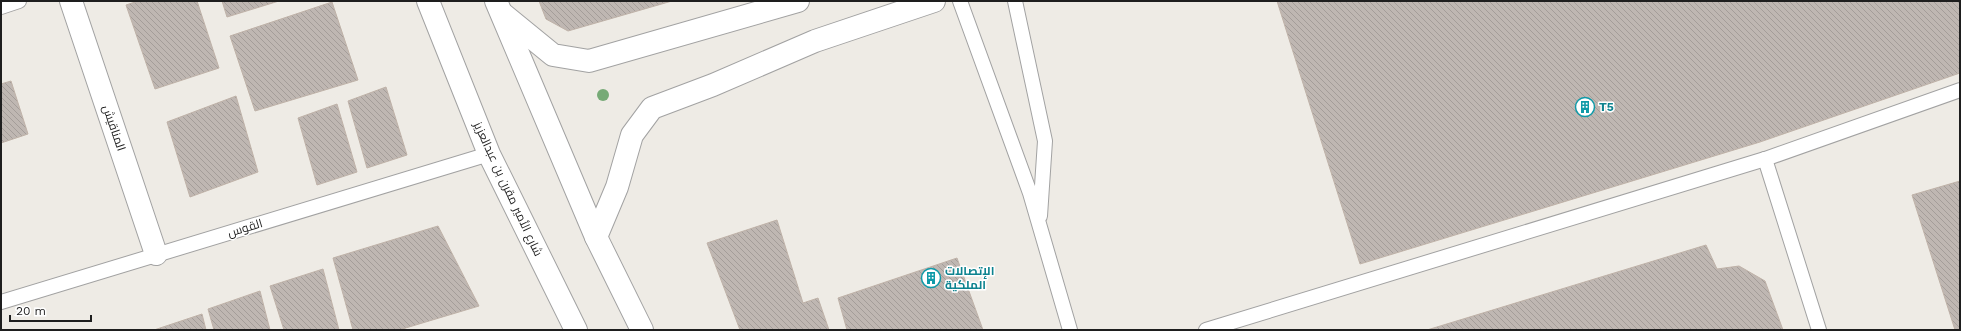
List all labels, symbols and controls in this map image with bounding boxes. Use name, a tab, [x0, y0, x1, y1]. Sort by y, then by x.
building icon: T5	[1574, 96, 1596, 118]
place label: T5	[1599, 100, 1614, 114]
street label: المناقيش	[100, 103, 128, 153]
street label: شارع الأمير مقرن بن عبدالعزيز	[469, 119, 545, 259]
street label: القوس	[226, 216, 264, 240]
place label: الإتصالات الملكية	[945, 264, 994, 292]
building icon: الإتصالات الملكية	[920, 267, 942, 289]
scale bar	[10, 297, 91, 323]
text: 20 m	[16, 304, 46, 318]

